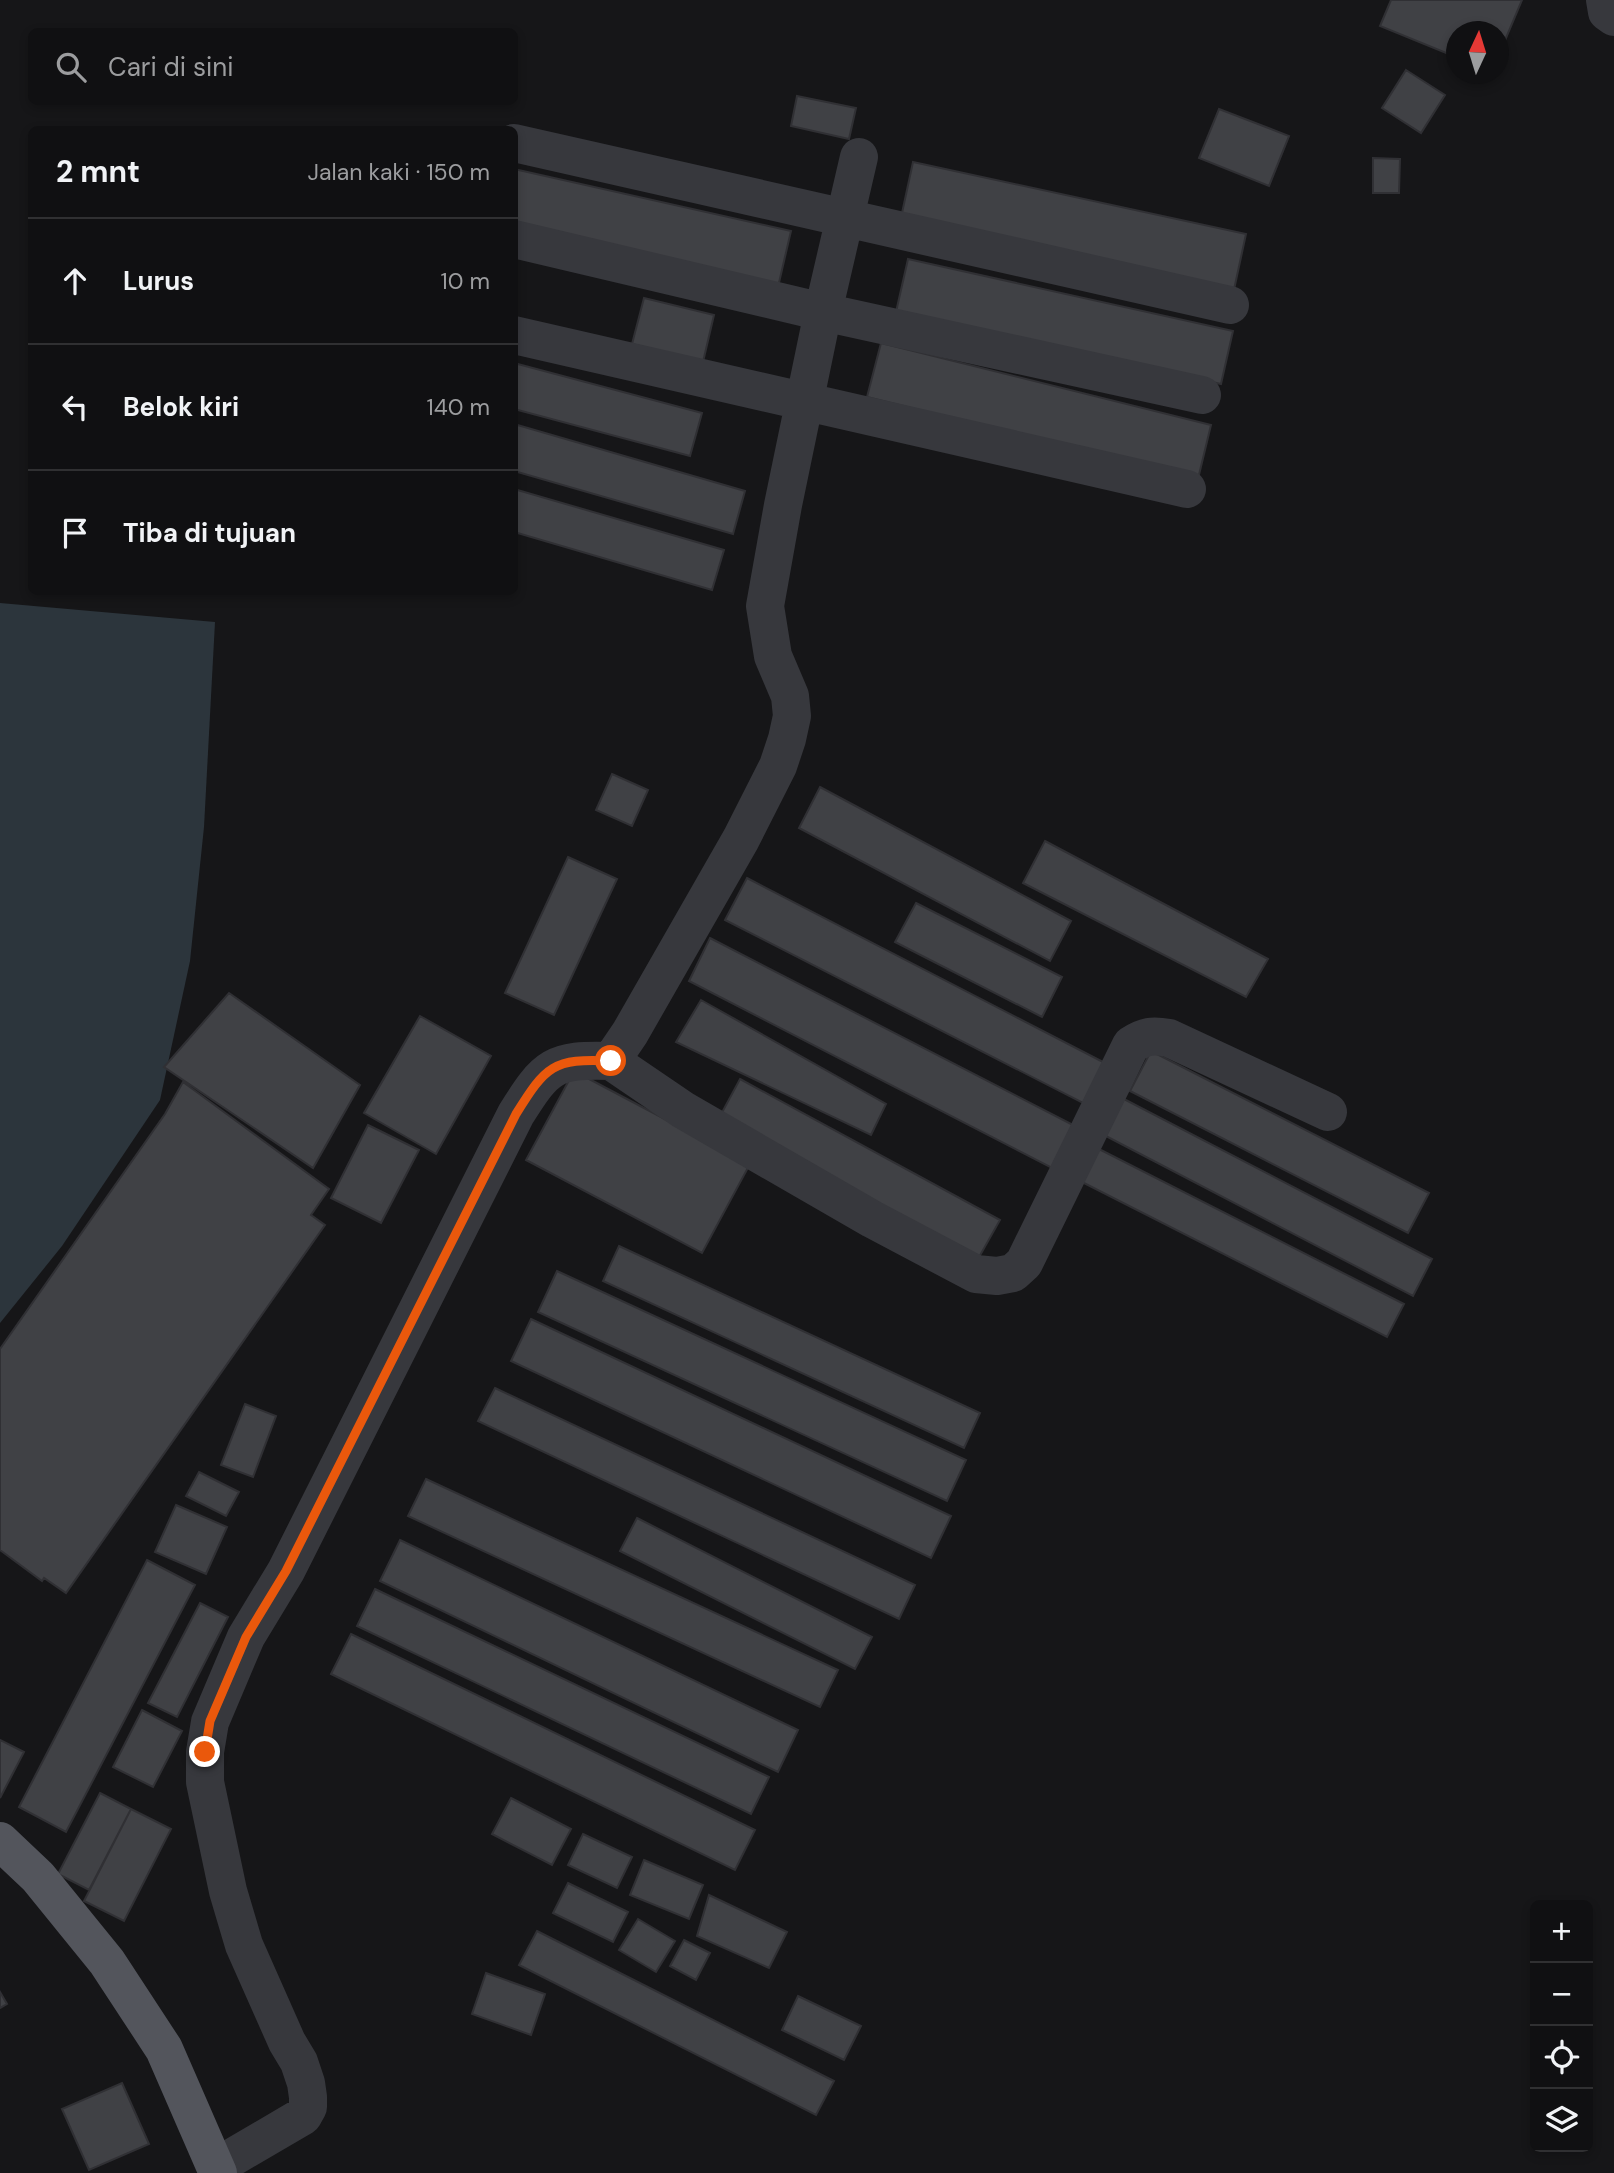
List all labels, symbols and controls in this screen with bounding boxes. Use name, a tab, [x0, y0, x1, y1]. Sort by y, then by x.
north arrow	[1446, 21, 1509, 84]
search box	[28, 28, 518, 105]
icon: search	[52, 48, 90, 86]
text: Cari di sini	[108, 50, 233, 84]
text: 2 mnt	[56, 152, 140, 191]
text: Jalan kaki · 150 m	[308, 157, 490, 187]
icon: ahead	[56, 262, 94, 300]
text: Lurus	[123, 264, 194, 298]
text: 10 m	[440, 266, 490, 296]
icon: left	[56, 388, 94, 426]
text: Belok kiri	[123, 390, 239, 424]
text: 140 m	[427, 392, 490, 422]
icon: arrive	[56, 514, 94, 552]
text: Tiba di tujuan	[123, 516, 296, 550]
route start	[595, 1045, 626, 1076]
route end	[189, 1736, 220, 1767]
map controls	[1530, 1900, 1593, 2152]
button: +	[1530, 1900, 1593, 1963]
button: −	[1530, 1963, 1593, 2026]
button: locate	[1530, 2026, 1593, 2089]
button: layers	[1530, 2089, 1593, 2152]

